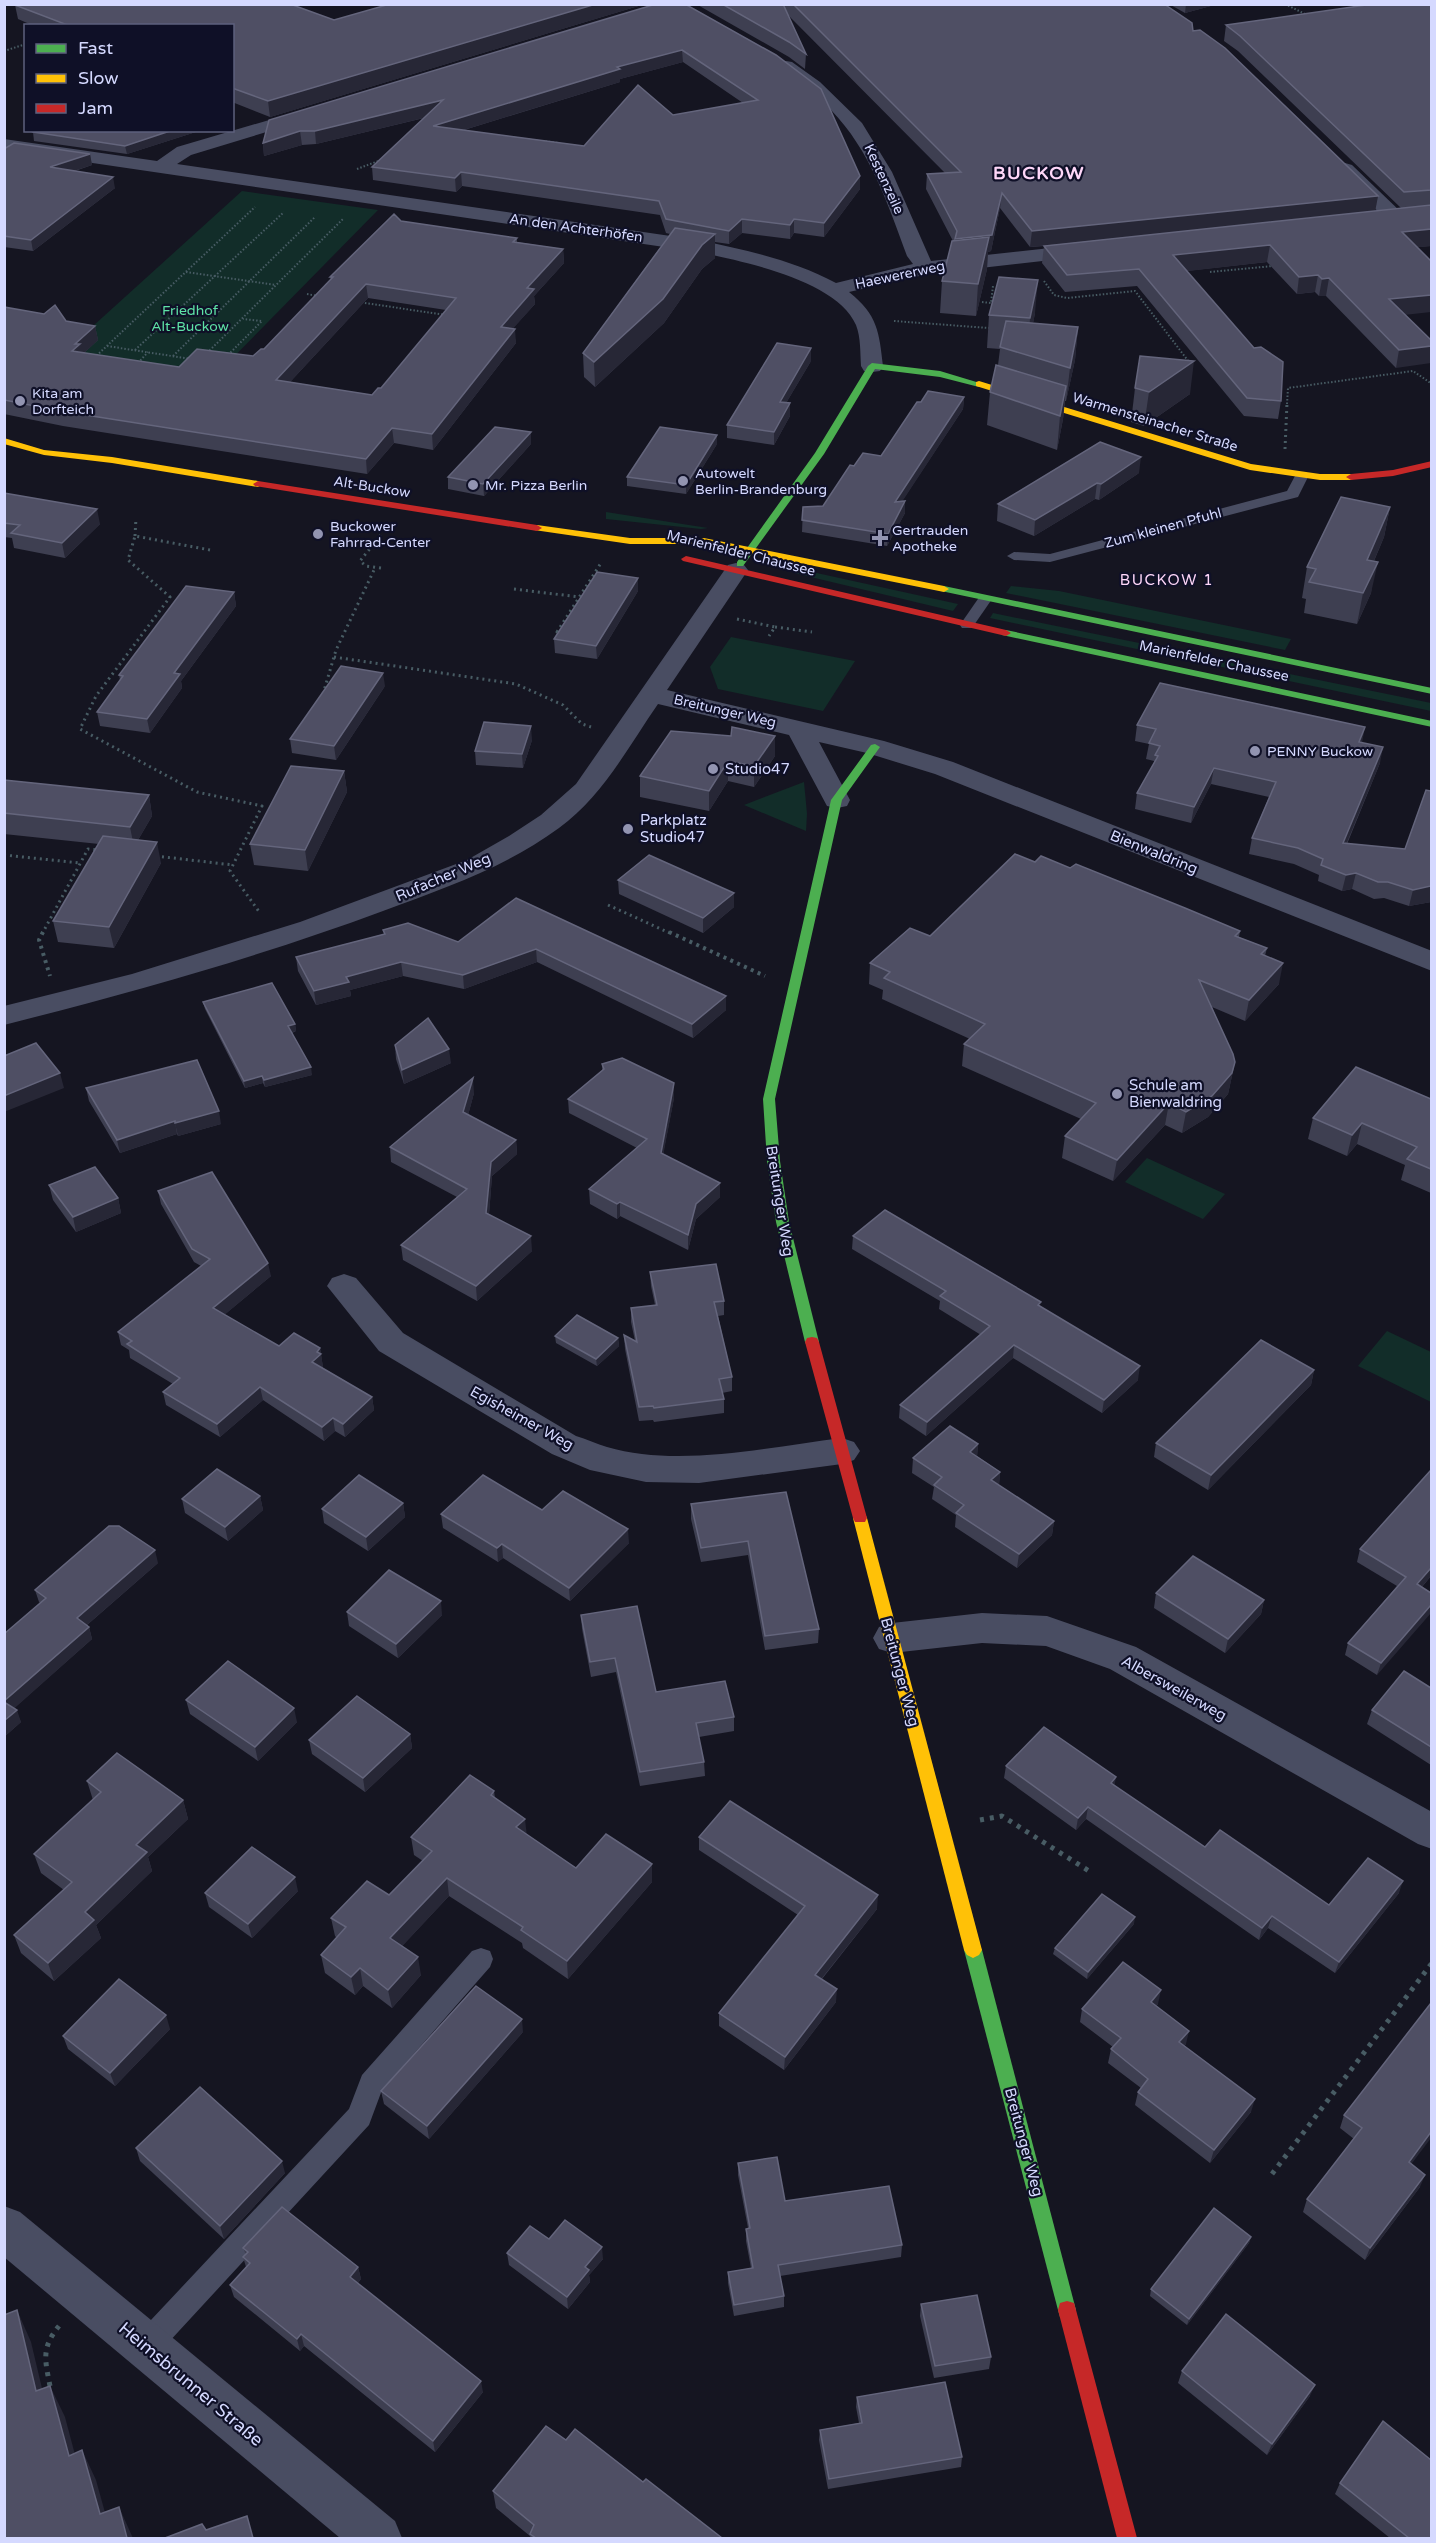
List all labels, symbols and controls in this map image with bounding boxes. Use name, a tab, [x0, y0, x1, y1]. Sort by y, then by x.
legend	[24, 24, 234, 132]
text: Fast	[78, 37, 113, 59]
text: Slow	[78, 67, 119, 89]
text: Jam	[78, 97, 113, 119]
street label: Kestenzeile	[860, 141, 908, 217]
district label: BUCKOW	[993, 162, 1085, 184]
street label: An den Achterhöfen	[508, 210, 644, 246]
street label: Haewererweg	[854, 257, 946, 293]
park label: Friedhof Alt-Buckow	[151, 302, 229, 335]
place label: Kita am Dorfteich	[32, 385, 94, 418]
street label: Warmensteinacher Straße	[1070, 389, 1240, 455]
marker: Kita am Dorfteich	[13, 394, 27, 408]
place label: Autowelt Berlin-Brandenburg	[695, 465, 827, 498]
street label: Alt-Buckow	[332, 473, 412, 501]
marker: Autowelt Berlin-Brandenburg	[676, 474, 690, 488]
place label: Mr. Pizza Berlin	[485, 477, 587, 494]
marker: Mr. Pizza Berlin	[466, 478, 480, 492]
street label: Zum kleinen Pfuhl	[1103, 504, 1223, 552]
place label: Buckower Fahrrad-Center	[330, 518, 431, 551]
place label: Gertrauden Apotheke	[892, 522, 968, 555]
street label: Marienfelder Chaussee	[665, 526, 817, 580]
marker: Buckower Fahrrad-Center	[311, 527, 325, 541]
marker: Gertrauden Apotheke	[873, 531, 887, 545]
district label: BUCKOW 1	[1120, 571, 1214, 589]
street label: Marienfelder Chaussee	[1138, 637, 1290, 685]
street label: Breitunger Weg	[672, 691, 778, 731]
place label: PENNY Buckow	[1267, 743, 1373, 760]
marker: PENNY Buckow	[1248, 744, 1262, 758]
place label: Studio47	[725, 760, 790, 778]
marker: Studio47	[706, 762, 720, 776]
place label: Parkplatz Studio47	[640, 811, 707, 846]
marker: Parkplatz Studio47	[621, 822, 635, 836]
street label: Bienwaldring	[1108, 826, 1200, 878]
street label: Rufacher Weg	[393, 849, 493, 905]
place label: Schule am Bienwaldring	[1129, 1076, 1222, 1111]
marker: Schule am Bienwaldring	[1110, 1087, 1124, 1101]
street label: Breitunger Weg	[762, 1144, 798, 1258]
street label: Egisheimer Weg	[467, 1382, 577, 1454]
street label: Breitunger Weg	[877, 1616, 923, 1728]
street label: Albersweilerweg	[1118, 1652, 1230, 1724]
street label: Breitunger Weg	[1001, 2086, 1047, 2198]
street label: Heimsbrunner Straße	[114, 2317, 268, 2451]

